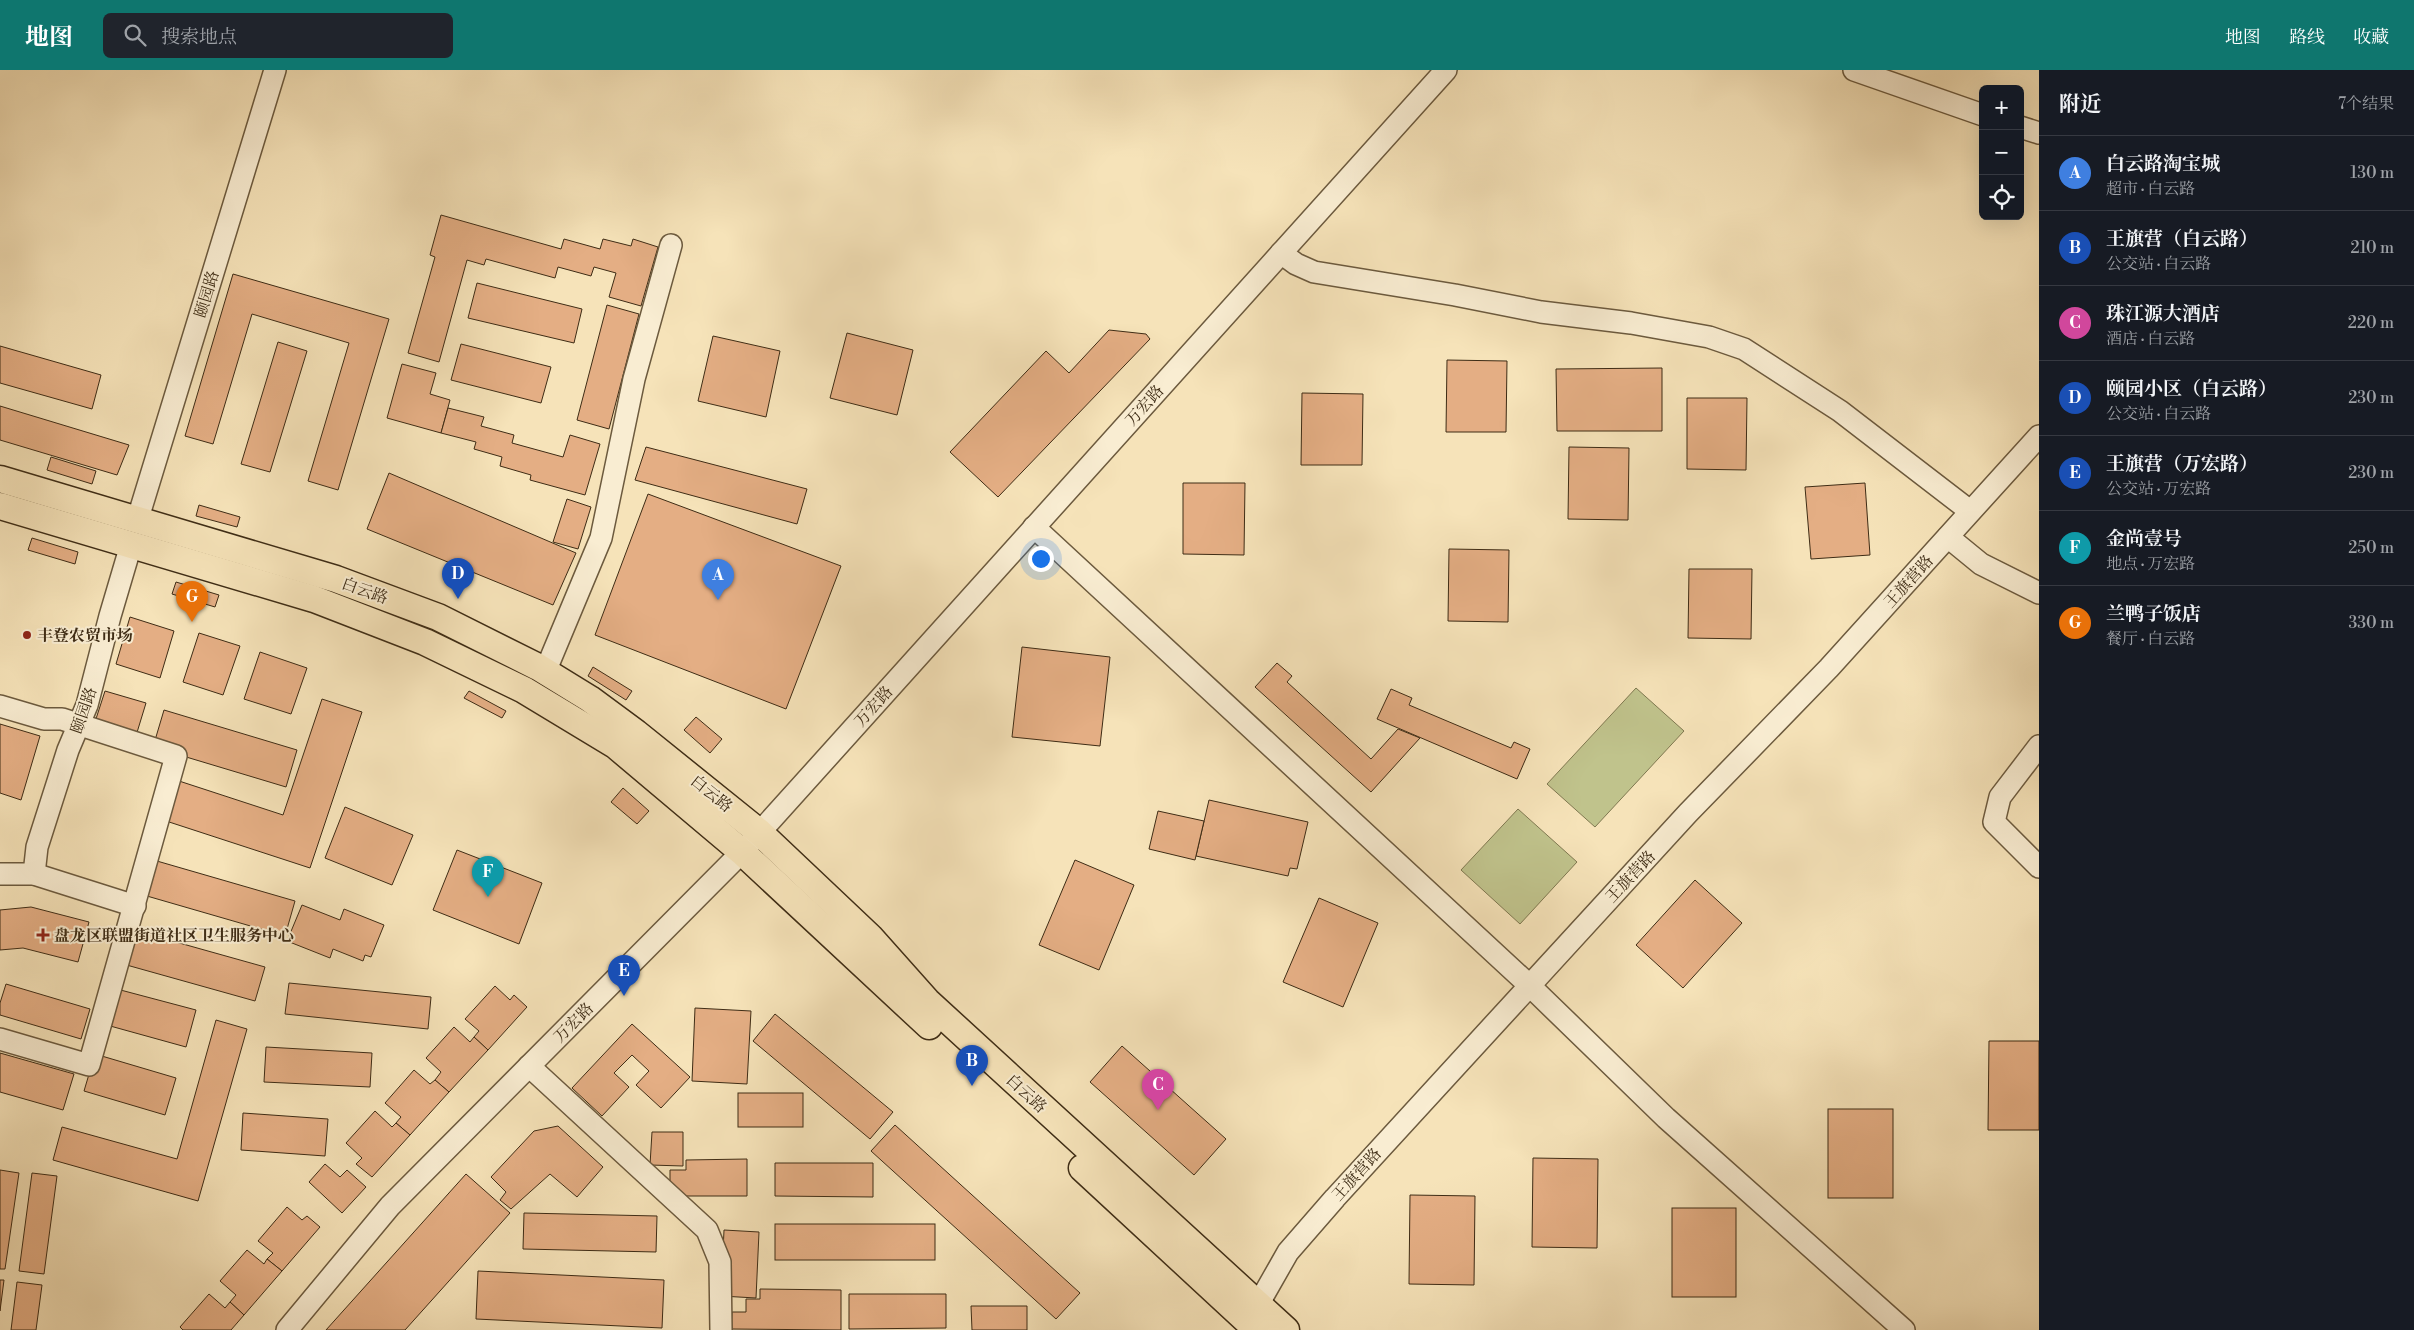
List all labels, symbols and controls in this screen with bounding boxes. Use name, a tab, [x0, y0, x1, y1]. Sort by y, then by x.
search box	[103, 13, 453, 58]
icon: search	[121, 21, 149, 49]
text: 地图	[25, 23, 73, 53]
text: 搜索地点	[161, 25, 237, 49]
text: 地图	[2225, 26, 2261, 49]
text: 路线	[2289, 26, 2325, 49]
text: 收藏	[2353, 26, 2389, 49]
map controls	[1979, 85, 2024, 220]
button: +	[1979, 85, 2024, 130]
text: 附近	[2059, 92, 2101, 118]
text: 7个结果	[2338, 94, 2394, 114]
button: −	[1979, 130, 2024, 175]
text: 白云路淘宝城	[2106, 152, 2220, 176]
text: A	[2069, 163, 2081, 183]
text: 130 m	[2350, 163, 2394, 183]
button: locate	[1979, 175, 2024, 220]
text: 超市 · 白云路	[2106, 179, 2195, 199]
text: 王旗营（白云路）	[2106, 227, 2258, 251]
text: B	[2069, 238, 2081, 258]
text: 210 m	[2350, 238, 2394, 258]
text: 公交站 · 白云路	[2106, 254, 2211, 274]
street label: 颐园路	[190, 268, 224, 320]
text: 珠江源大酒店	[2106, 302, 2220, 326]
text: C	[2069, 313, 2081, 333]
text: 220 m	[2348, 313, 2394, 333]
text: 酒店 · 白云路	[2106, 329, 2195, 349]
text: 颐园小区（白云路）	[2106, 377, 2277, 401]
street label: 万宏路	[1121, 381, 1168, 430]
text: D	[2069, 388, 2081, 408]
text: 230 m	[2348, 388, 2394, 408]
text: 公交站 · 白云路	[2106, 404, 2211, 424]
text: 王旗营（万宏路）	[2106, 452, 2258, 476]
text: E	[2069, 463, 2081, 483]
text: 230 m	[2348, 463, 2394, 483]
text: 公交站 · 万宏路	[2106, 479, 2211, 499]
text: 金尚壹号	[2106, 527, 2182, 551]
text: F	[2069, 538, 2081, 558]
text: 250 m	[2348, 538, 2394, 558]
your location	[1028, 546, 1054, 572]
street label: 王旗营路	[1880, 551, 1938, 612]
text: 地点 · 万宏路	[2106, 554, 2195, 574]
pin: D	[442, 558, 474, 599]
pin: A	[702, 559, 734, 600]
street label: 白云路	[339, 573, 391, 609]
pin: G	[176, 581, 208, 622]
text: 兰鸭子饭店	[2106, 602, 2201, 626]
text: G	[2069, 613, 2081, 633]
text: 330 m	[2348, 613, 2394, 633]
place label: 丰登农贸市场	[37, 626, 133, 646]
marker: 丰登农贸市场	[21, 629, 33, 641]
text: 餐厅 · 白云路	[2106, 629, 2195, 649]
street label: 万宏路	[850, 682, 897, 731]
street label: 颐园路	[67, 684, 101, 736]
street label: 白云路	[686, 771, 736, 817]
street label: 王旗营路	[1602, 846, 1660, 907]
pin: F	[472, 856, 504, 897]
place label: 盘龙区联盟街道社区卫生服务中心	[54, 926, 294, 946]
marker: 盘龙区联盟街道社区卫生服务中心	[36, 928, 50, 942]
pin: E	[608, 955, 640, 996]
street label: 万宏路	[550, 999, 598, 1047]
pin: B	[956, 1045, 988, 1086]
pin: C	[1142, 1069, 1174, 1110]
street label: 白云路	[1002, 1070, 1051, 1117]
street label: 王旗营路	[1328, 1144, 1386, 1205]

